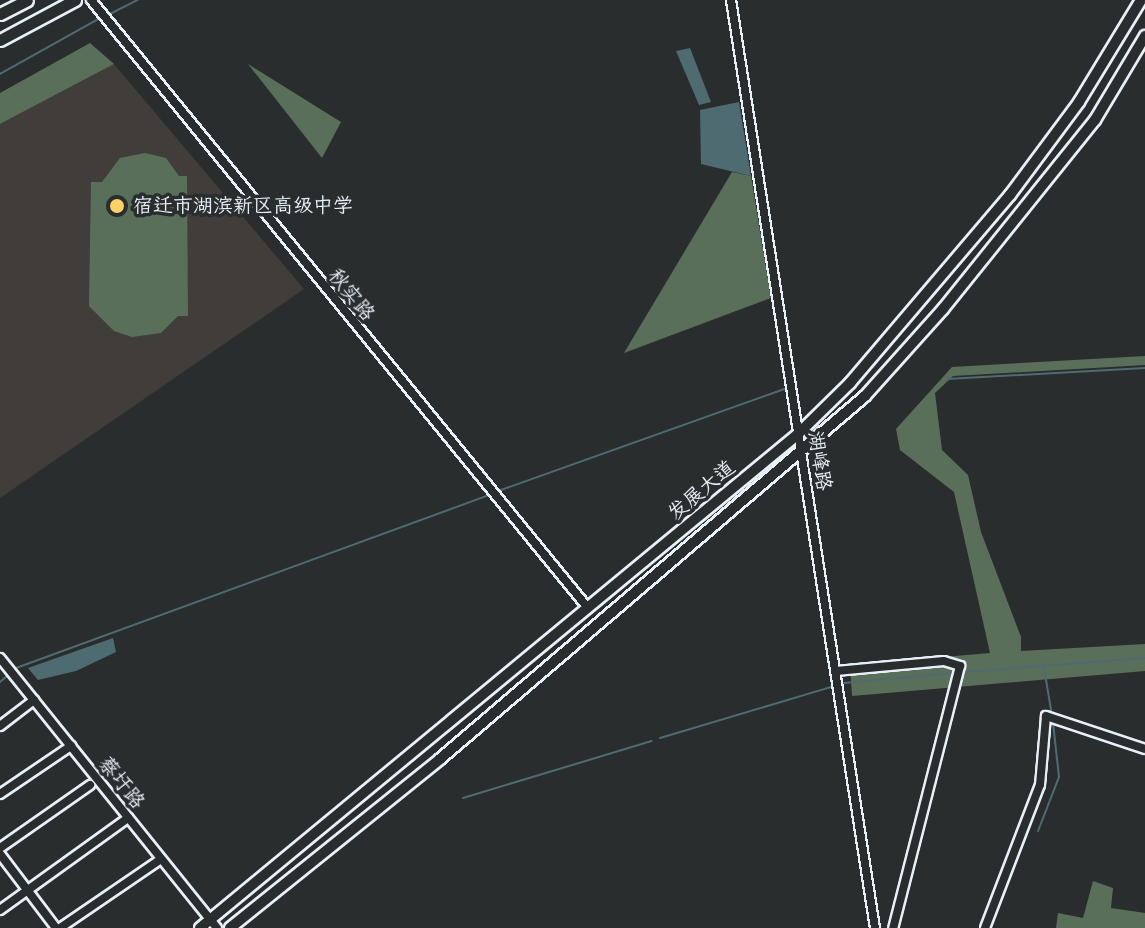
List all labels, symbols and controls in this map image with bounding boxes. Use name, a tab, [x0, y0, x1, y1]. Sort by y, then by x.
place label: 宿迁市湖滨新区高级中学	[133, 194, 353, 218]
marker: 宿迁市湖滨新区高级中学	[108, 197, 126, 215]
street label: 秋实路	[323, 264, 379, 326]
street label: 湖峰路	[802, 429, 836, 493]
street label: 发展大道	[664, 456, 740, 526]
street label: 蔡圩路	[93, 752, 149, 814]

